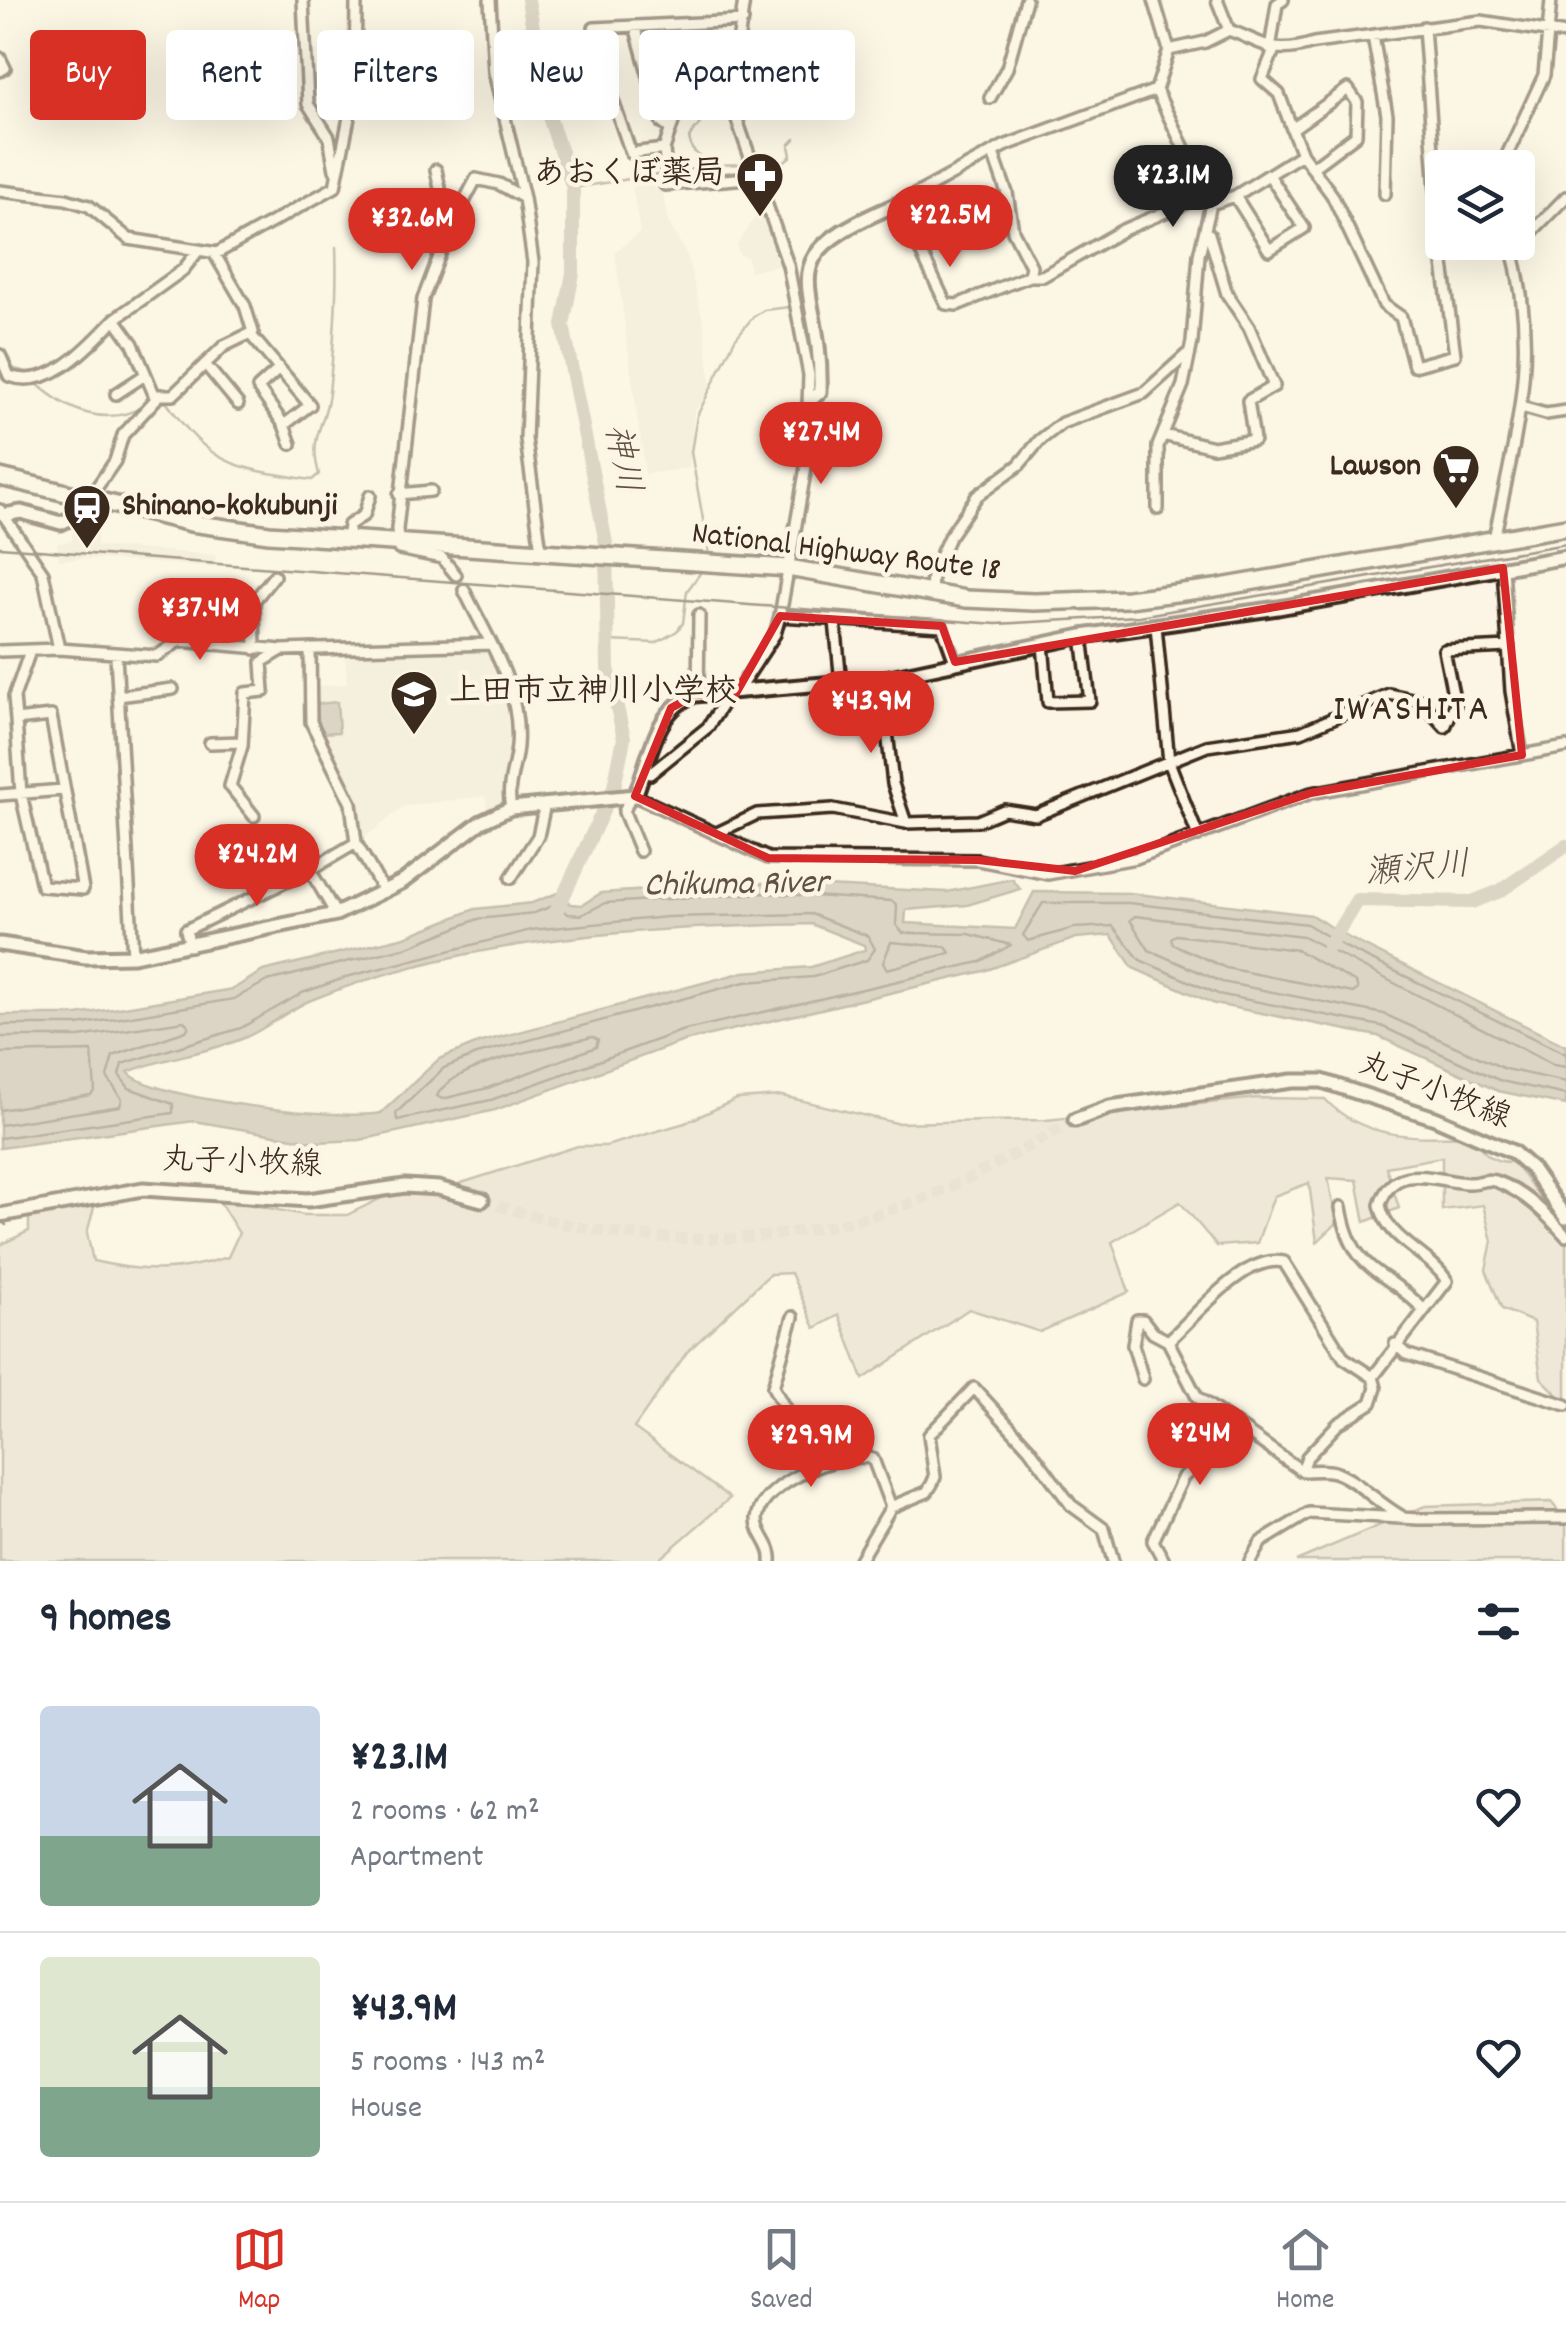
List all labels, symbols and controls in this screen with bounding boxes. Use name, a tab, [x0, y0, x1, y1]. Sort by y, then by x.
chip: Buy	[30, 30, 146, 120]
chip: Rent	[166, 30, 297, 120]
chip: Filters	[317, 30, 474, 120]
chip: New	[494, 30, 619, 120]
chip: Apartment	[639, 30, 855, 120]
pin: ¥23.1M	[1092, 145, 1254, 230]
pharmacy icon: あおくぼ薬局	[734, 150, 786, 218]
map controls	[1425, 150, 1535, 260]
button: layers	[1425, 150, 1535, 260]
place label: あおくぼ薬局	[533, 153, 725, 199]
text: ¥23.1M	[1136, 154, 1210, 200]
pin: ¥22.5M	[869, 185, 1031, 270]
pin: ¥32.6M	[331, 188, 493, 273]
text: ¥22.5M	[909, 194, 991, 240]
text: ¥32.6M	[370, 197, 454, 243]
pin: ¥27.4M	[740, 402, 902, 487]
text: ¥27.4M	[781, 411, 861, 457]
water label: 神川	[589, 420, 651, 498]
supermarket icon: Lawson	[1430, 442, 1482, 510]
place label: Lawson	[1330, 445, 1421, 491]
station icon: Shinano-kokubunji	[61, 482, 113, 550]
place label: Shinano-kokubunji	[122, 485, 337, 531]
street label: National Highway Route 18	[689, 512, 1003, 596]
pin: ¥37.4M	[119, 578, 281, 663]
text: ¥37.4M	[160, 587, 240, 633]
school or university icon: 上田市立神川小学校	[388, 668, 440, 736]
place label: 上田市立神川小学校	[449, 671, 737, 717]
pin: ¥43.9M	[790, 671, 952, 756]
text: ¥43.9M	[830, 680, 912, 726]
district label: IWASHITA	[1333, 684, 1491, 739]
pin: ¥24.2M	[176, 824, 338, 909]
text: ¥24.2M	[217, 833, 297, 879]
water label: 瀬沢川	[1364, 842, 1472, 900]
water label: Chikuma River	[644, 859, 832, 913]
street label: 丸子小牧線	[1351, 1043, 1517, 1143]
street label: 丸子小牧線	[161, 1139, 323, 1191]
pin: ¥24M	[1141, 1403, 1259, 1488]
pin: ¥29.9M	[730, 1405, 892, 1490]
text: ¥24M	[1169, 1412, 1231, 1458]
text: ¥29.9M	[770, 1414, 852, 1460]
text: 9 homes	[40, 1591, 172, 1651]
icon: filters	[1471, 1594, 1526, 1649]
text: ¥23.1M	[350, 1730, 448, 1790]
icon: home	[120, 1746, 240, 1866]
icon: heart	[1471, 1779, 1526, 1834]
text: 2 rooms · 62 m²	[350, 1790, 540, 1836]
text: Apartment	[350, 1836, 484, 1882]
text: ¥43.9M	[350, 1981, 457, 2041]
icon: home	[120, 1997, 240, 2117]
icon: heart	[1471, 2030, 1526, 2085]
text: 5 rooms · 143 m²	[350, 2041, 545, 2087]
text: House	[350, 2087, 422, 2133]
tab: Map	[232, 2222, 287, 2322]
tab: Saved	[750, 2222, 813, 2322]
tab: Home	[1276, 2222, 1334, 2322]

